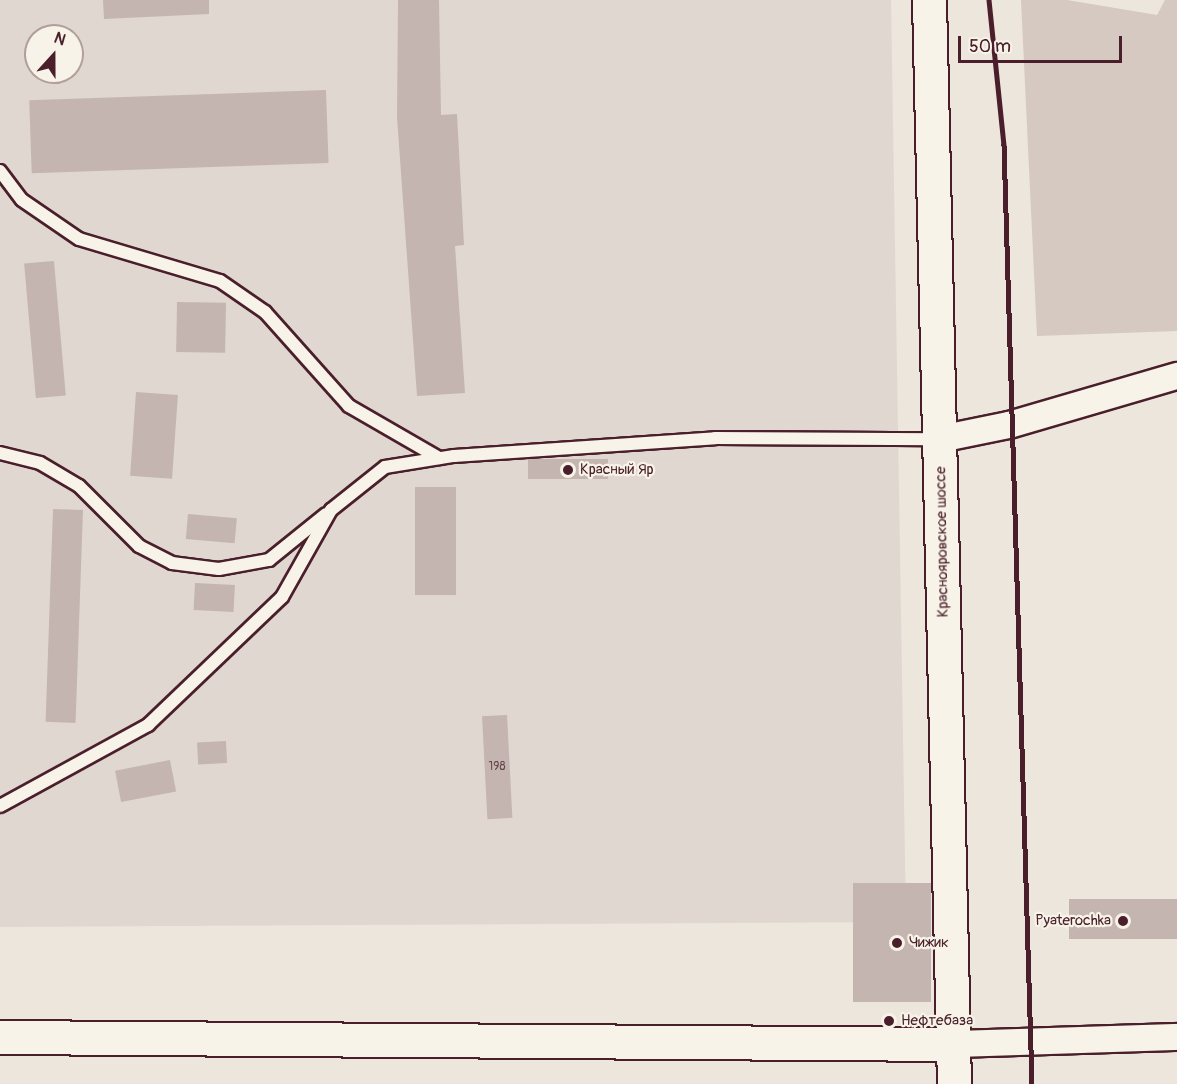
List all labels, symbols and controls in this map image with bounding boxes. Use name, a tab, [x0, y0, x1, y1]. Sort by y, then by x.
north arrow	[24, 24, 84, 84]
scale bar	[961, 24, 1124, 62]
text: N	[51, 28, 68, 50]
text: 50 m	[969, 35, 1011, 58]
place label: Красный Яр	[580, 461, 654, 479]
marker: Красный Яр	[561, 463, 575, 477]
street label: Краснояровское шоссе	[932, 466, 952, 618]
house number: 198	[489, 760, 505, 774]
place label: Pyaterochka	[1035, 912, 1111, 930]
marker: Pyaterochka	[1116, 914, 1130, 928]
place label: Чижик	[909, 934, 949, 952]
marker: Чижик	[890, 936, 904, 950]
place label: Нефтебаза	[901, 1012, 973, 1030]
marker: Нефтебаза	[882, 1014, 896, 1028]

